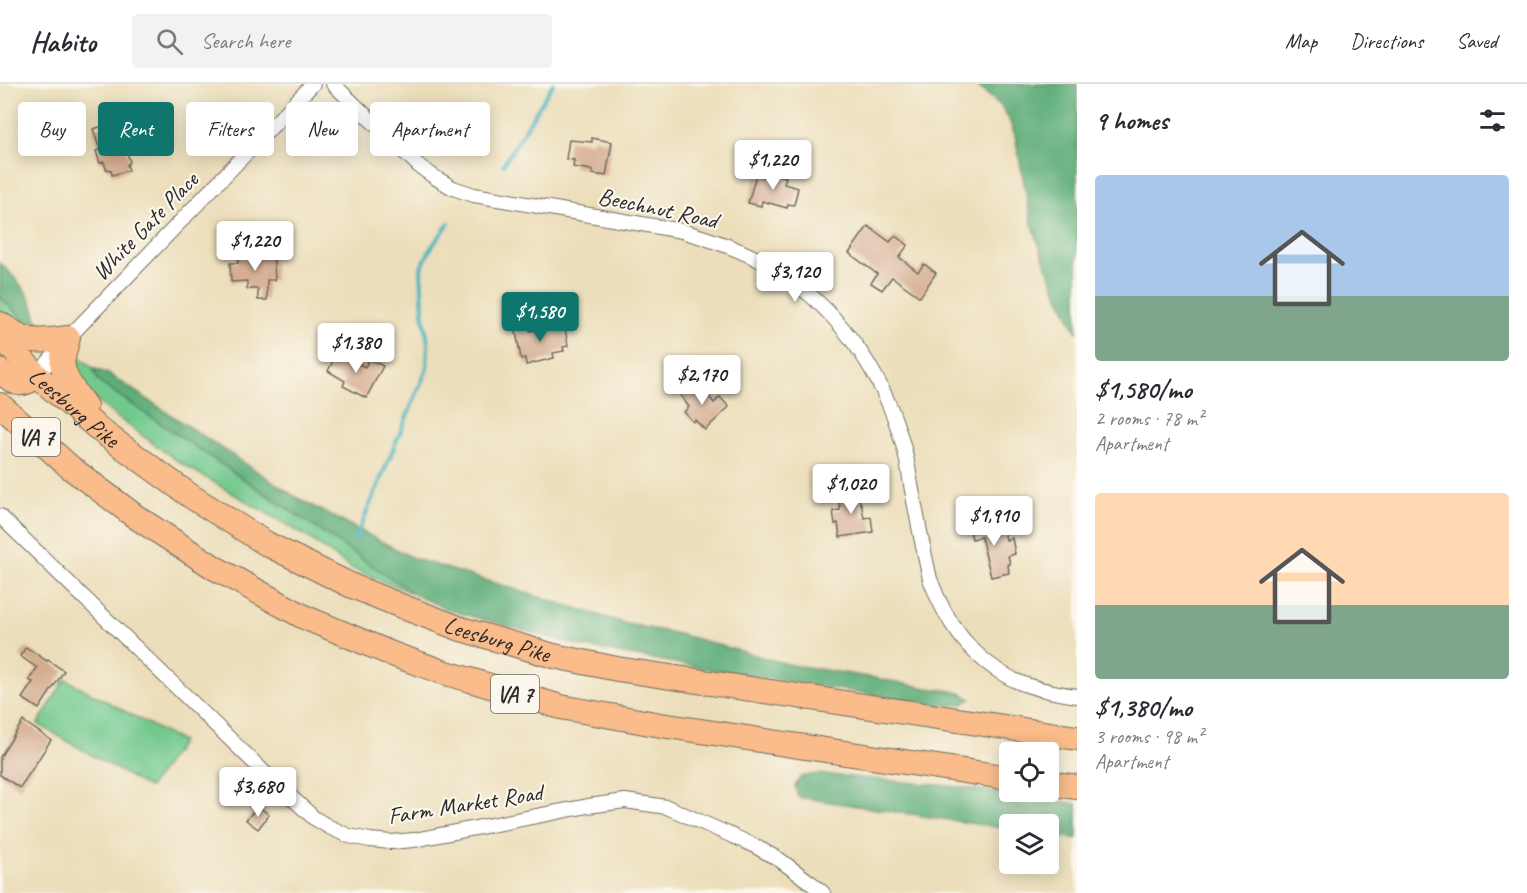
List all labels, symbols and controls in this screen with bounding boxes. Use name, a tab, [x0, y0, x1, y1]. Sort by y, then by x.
search box	[132, 14, 552, 68]
text: Habito	[30, 24, 96, 59]
icon: search	[153, 25, 186, 58]
text: Search here	[201, 27, 291, 55]
text: Map	[1285, 28, 1317, 54]
text: Directions	[1350, 28, 1423, 54]
text: Saved	[1456, 28, 1497, 54]
chip: Buy	[18, 102, 86, 156]
chip: Rent	[98, 102, 174, 156]
chip: Filters	[186, 102, 274, 156]
chip: New	[286, 102, 358, 156]
chip: Apartment	[370, 102, 490, 156]
text: 9 homes	[1095, 104, 1168, 137]
icon: filters	[1476, 104, 1509, 137]
pin: $1,220	[724, 140, 822, 191]
text: $1,220	[749, 147, 797, 172]
street label: White Gate Place	[86, 164, 206, 287]
street label: Beechnut Road	[596, 181, 724, 236]
icon: home	[1248, 214, 1356, 322]
pin: $1,220	[206, 221, 304, 272]
text: $1,220	[231, 228, 279, 253]
pin: $3,120	[746, 252, 844, 303]
text: $3,120	[771, 259, 819, 284]
pin: $1,580	[491, 292, 589, 343]
text: $1,580	[516, 299, 564, 324]
pin: $1,380	[307, 323, 405, 374]
text: $1,380	[332, 330, 380, 355]
pin: $2,170	[653, 355, 751, 406]
street label: Leesburg Pike	[22, 362, 127, 455]
text: $2,170	[678, 362, 726, 387]
text: $1,580/mo	[1095, 373, 1192, 406]
text: 2 rooms · 78 m²	[1095, 406, 1203, 431]
road number: VA 7	[12, 418, 60, 456]
text: Apartment	[1095, 431, 1168, 456]
pin: $1,020	[802, 464, 900, 515]
text: $1,020	[827, 471, 875, 496]
pin: $1,910	[945, 496, 1043, 547]
text: $1,910	[970, 503, 1018, 528]
icon: home	[1248, 532, 1356, 640]
street label: Leesburg Pike	[440, 609, 556, 670]
road number: VA 7	[491, 675, 539, 713]
text: $1,380/mo	[1095, 691, 1192, 724]
text: 3 rooms · 98 m²	[1095, 724, 1203, 749]
map controls	[999, 742, 1059, 874]
button: locate	[999, 742, 1059, 802]
text: Apartment	[1095, 749, 1168, 774]
pin: $3,680	[209, 767, 307, 818]
text: $3,680	[233, 774, 283, 799]
street label: Farm Market Road	[386, 776, 548, 831]
button: layers	[999, 814, 1059, 874]

